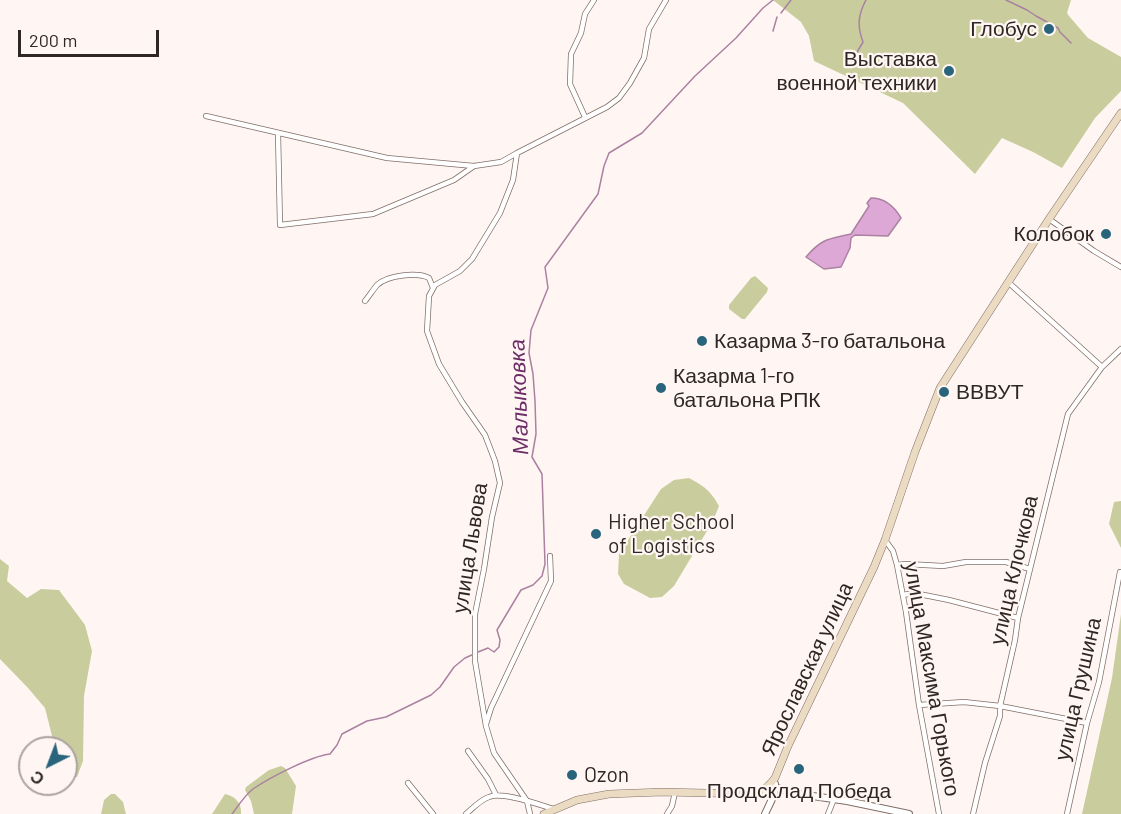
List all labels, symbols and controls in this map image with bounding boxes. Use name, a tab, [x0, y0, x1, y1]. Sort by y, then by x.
place label: Глобус	[970, 16, 1037, 42]
scale bar	[21, 18, 162, 56]
marker: Глобус	[1042, 22, 1056, 36]
text: 200 m	[29, 29, 77, 51]
place label: Выставка военной техники	[777, 46, 937, 96]
marker: Выставка военной техники	[942, 64, 956, 78]
place label: Колобок	[1013, 221, 1094, 247]
marker: Колобок	[1099, 227, 1113, 241]
place label: Казарма 3-го батальона	[714, 328, 945, 354]
marker: Казарма 3-го батальона	[695, 334, 709, 348]
water label: Малыковка	[504, 339, 534, 455]
place label: Казарма 1-го батальона РПК	[673, 363, 821, 413]
place label: ВВВУТ	[956, 379, 1023, 405]
marker: Казарма 1-го батальона РПК	[654, 381, 668, 395]
marker: ВВВУТ	[937, 385, 951, 399]
street label: улица Львова	[447, 481, 493, 615]
street label: улица Клочкова	[985, 493, 1043, 647]
place label: Higher School of Logistics	[608, 509, 735, 559]
marker: Higher School of Logistics	[589, 527, 603, 541]
street label: улица Максима Горького	[899, 560, 965, 798]
street label: Ярославская улица	[756, 578, 858, 760]
street label: улица Грушина	[1049, 615, 1107, 763]
north arrow	[18, 736, 78, 796]
place label: Ozon	[584, 762, 629, 788]
marker: Продсклад Победа	[792, 762, 806, 776]
text: С	[26, 767, 48, 789]
marker: Ozon	[565, 768, 579, 782]
place label: Продсклад Победа	[707, 778, 891, 804]

